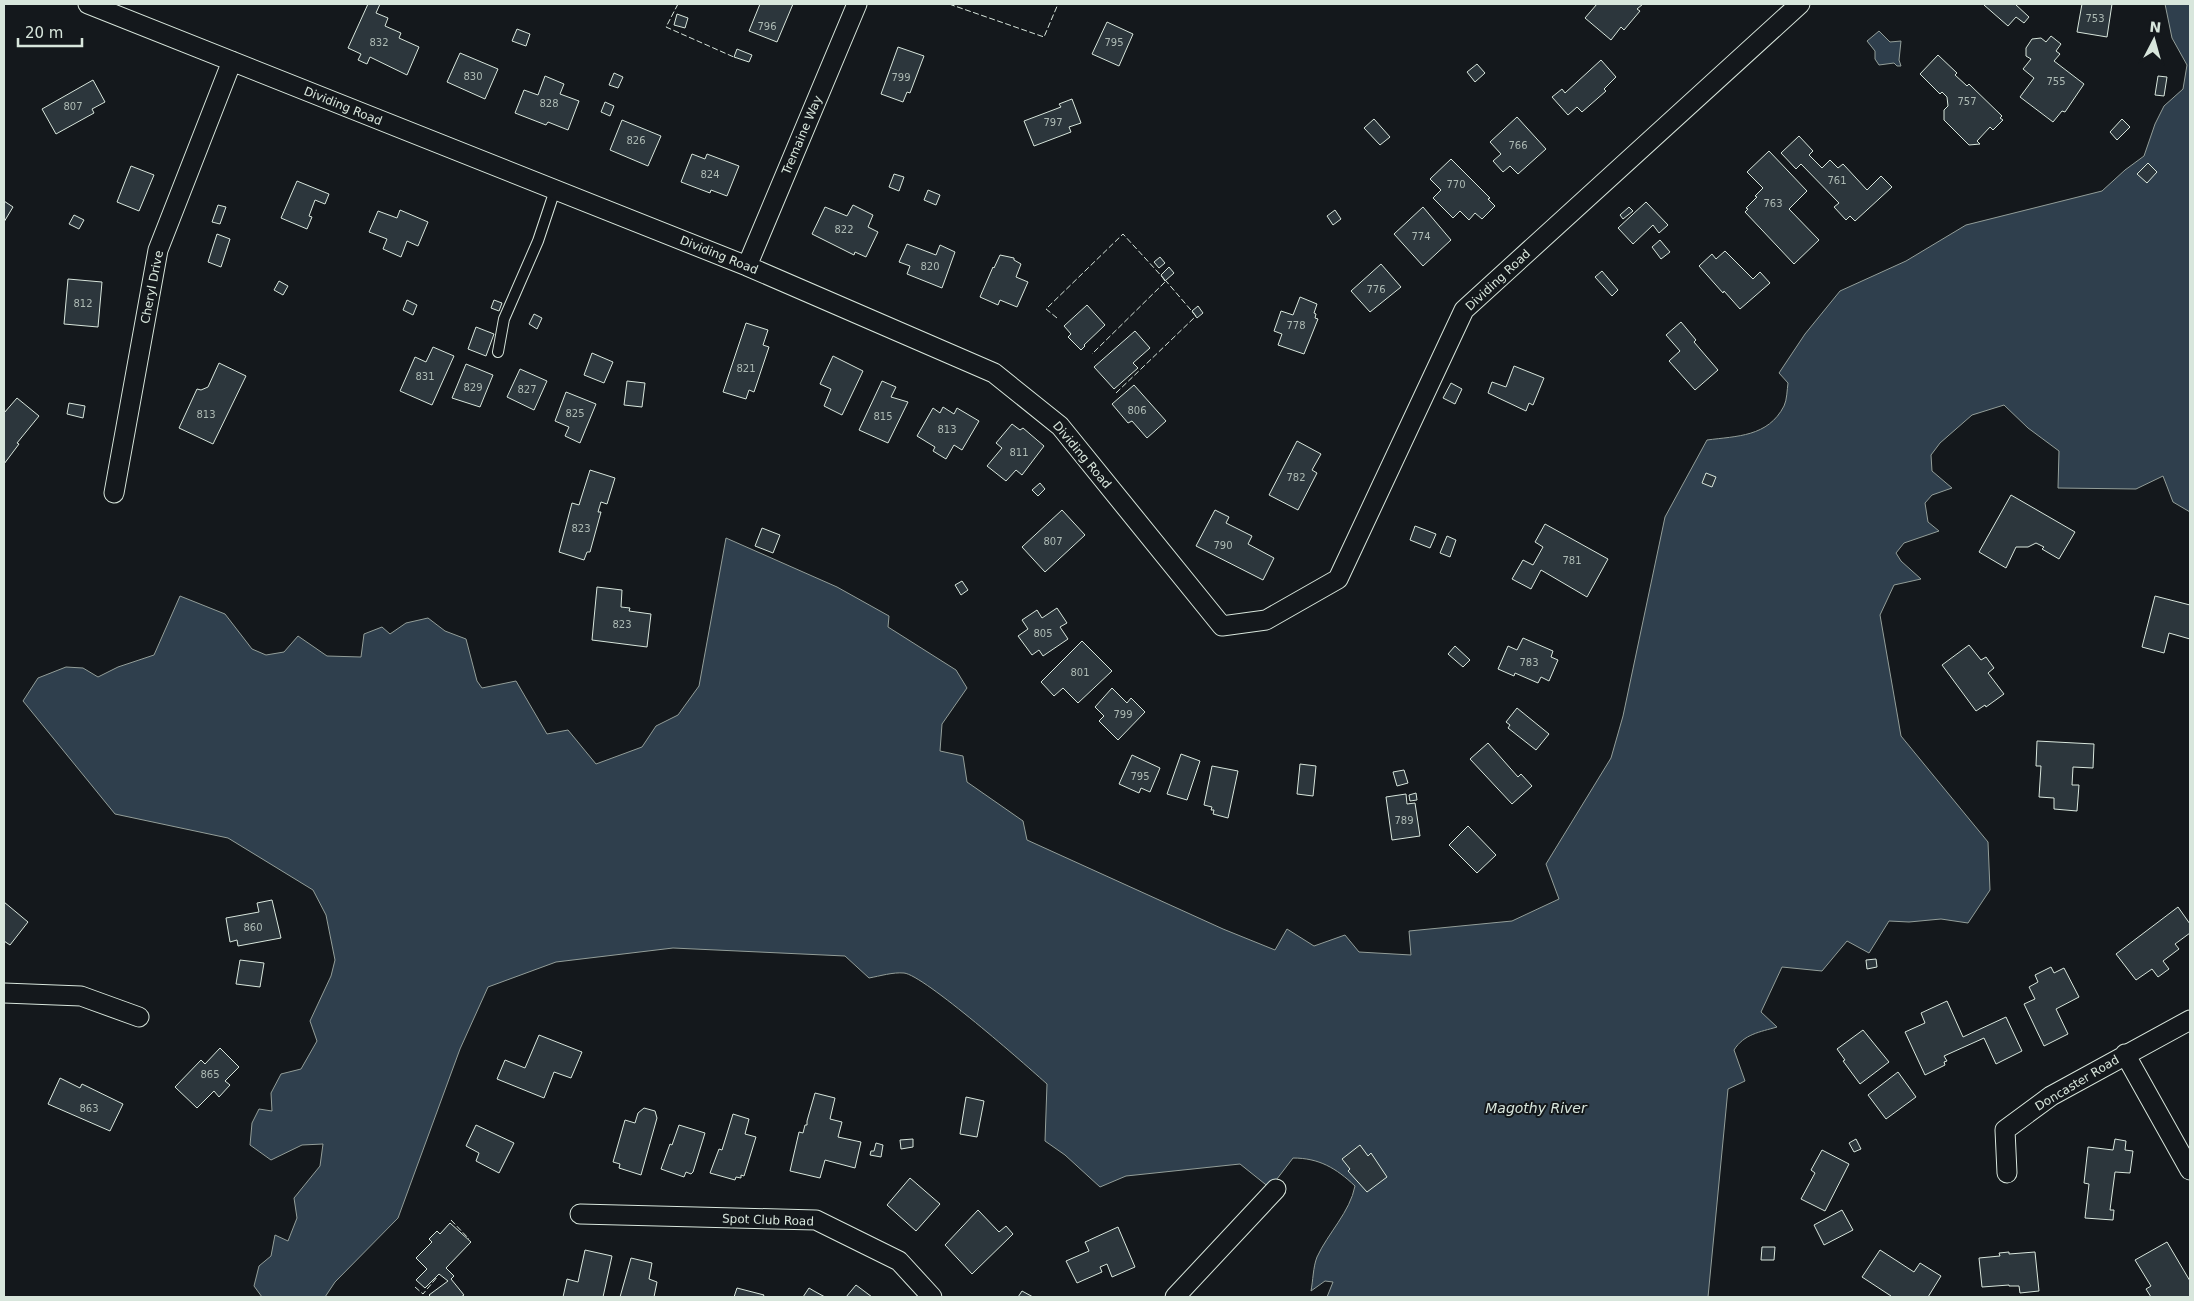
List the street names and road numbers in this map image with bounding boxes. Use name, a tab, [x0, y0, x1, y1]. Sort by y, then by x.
street label: Dividing Road	[302, 84, 384, 128]
street label: Tremaine Way	[779, 93, 825, 177]
street label: Dividing Road	[678, 233, 760, 277]
street label: Dividing Road	[1463, 247, 1533, 313]
street label: Cheryl Drive	[138, 249, 166, 325]
street label: Dividing Road	[1050, 419, 1114, 491]
street label: Doncaster Road	[2033, 1052, 2121, 1114]
street label: Spot Club Road	[722, 1211, 814, 1229]

